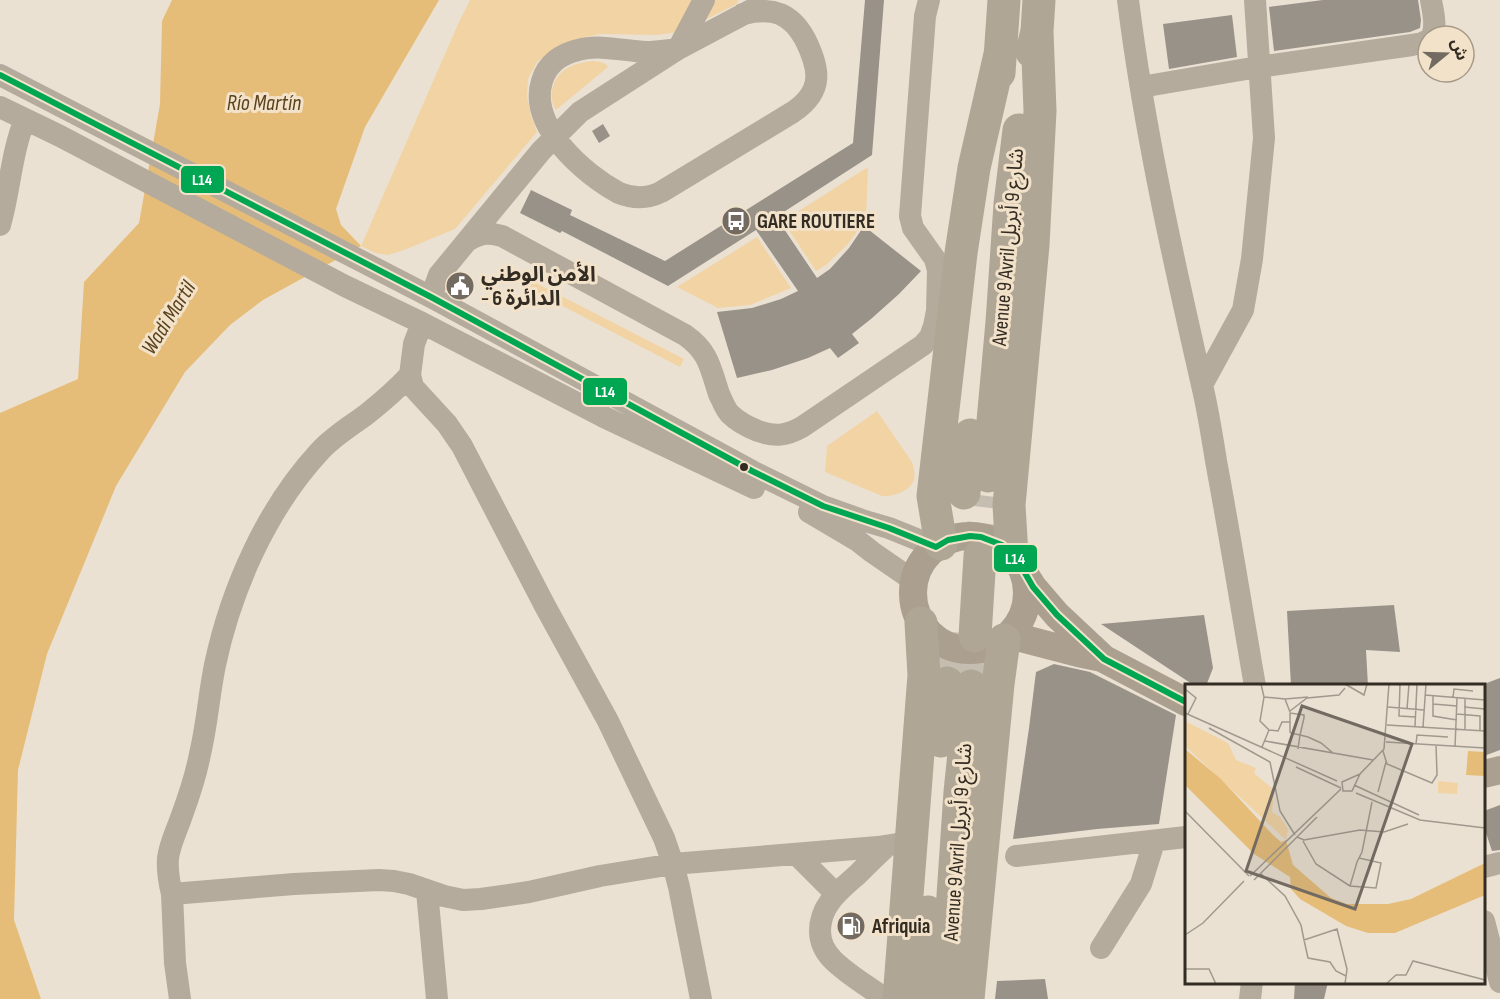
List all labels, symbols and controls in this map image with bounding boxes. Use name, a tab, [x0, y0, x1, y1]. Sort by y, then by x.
north arrow	[1416, 24, 1476, 84]
text: ش	[1446, 36, 1471, 63]
water label: Río Martín	[227, 90, 301, 117]
street label: Avenue 9 Avril شارع 9 أبريل	[986, 147, 1031, 348]
line badge: L14	[180, 165, 225, 194]
text: L14	[192, 171, 213, 190]
bus stop icon: GARE ROUTIERE	[720, 205, 752, 237]
place label: GARE ROUTIERE	[757, 209, 875, 234]
place label: الأمن الوطني - الدائرة 6	[481, 261, 596, 311]
public building icon: الأمن الوطني - الدائرة 6	[444, 270, 476, 302]
water label: Wadi Martil	[136, 275, 203, 360]
line badge: L14	[582, 377, 628, 406]
text: L14	[595, 383, 616, 402]
unlabelled marker	[738, 461, 750, 473]
line badge: L14	[993, 544, 1038, 573]
text: L14	[1005, 550, 1026, 569]
inset map	[1185, 684, 1485, 984]
street label: Avenue 9 Avril شارع 9 أبريل	[938, 742, 979, 943]
fuel station icon: Afriquia	[835, 910, 867, 942]
place label: Afriquia	[871, 914, 930, 939]

